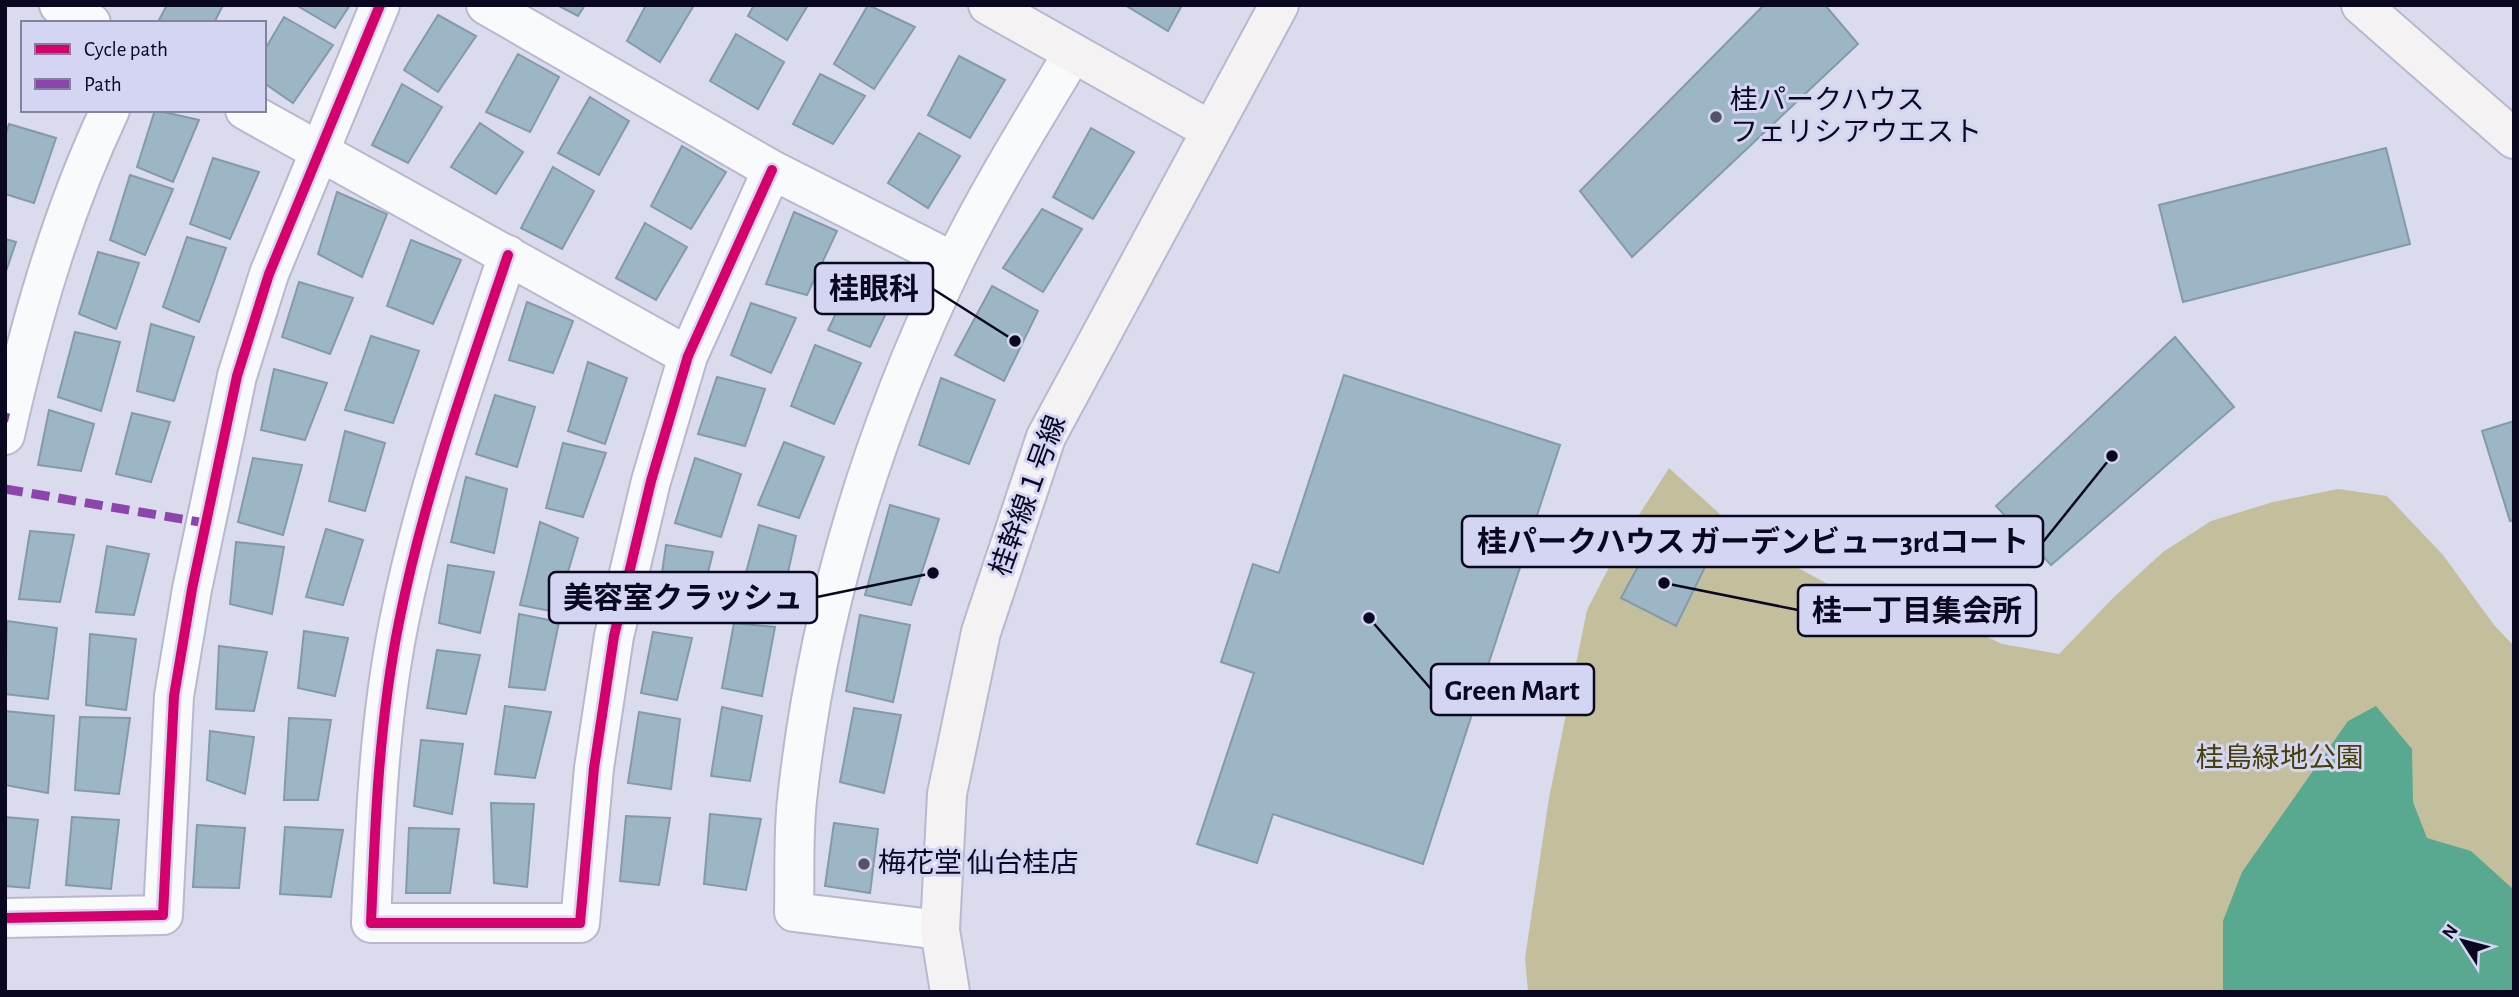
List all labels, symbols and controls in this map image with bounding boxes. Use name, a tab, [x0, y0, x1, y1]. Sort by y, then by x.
legend	[21, 21, 266, 112]
text: Cycle path	[84, 39, 168, 60]
text: Path	[84, 74, 122, 95]
place label: 桂パークハウス フェリシアウエスト	[1730, 85, 1982, 147]
marker: 桂パークハウス フェリシアウエスト	[1708, 109, 1724, 125]
callout: 桂眼科	[815, 263, 933, 314]
text: 桂眼科	[829, 273, 919, 305]
street label: 桂幹線１号線	[985, 412, 1071, 580]
callout: 桂パークハウス ガーデンビュー3rdコート	[1462, 516, 2043, 567]
text: 桂パークハウス ガーデンビュー3rdコート	[1477, 525, 2029, 558]
callout: 美容室クラッシュ	[549, 572, 817, 623]
text: 美容室クラッシュ	[563, 582, 803, 614]
callout: 桂一丁目集会所	[1798, 585, 2036, 636]
text: 桂一丁目集会所	[1812, 595, 2022, 627]
callout: Green Mart	[1431, 664, 1594, 715]
text: Green Mart	[1444, 676, 1580, 706]
park label: 桂島緑地公園	[2196, 743, 2364, 773]
place label: 梅花堂 仙台桂店	[878, 848, 1079, 878]
marker: 梅花堂 仙台桂店	[856, 856, 872, 872]
north arrow	[2428, 906, 2498, 976]
text: N	[2439, 921, 2462, 943]

